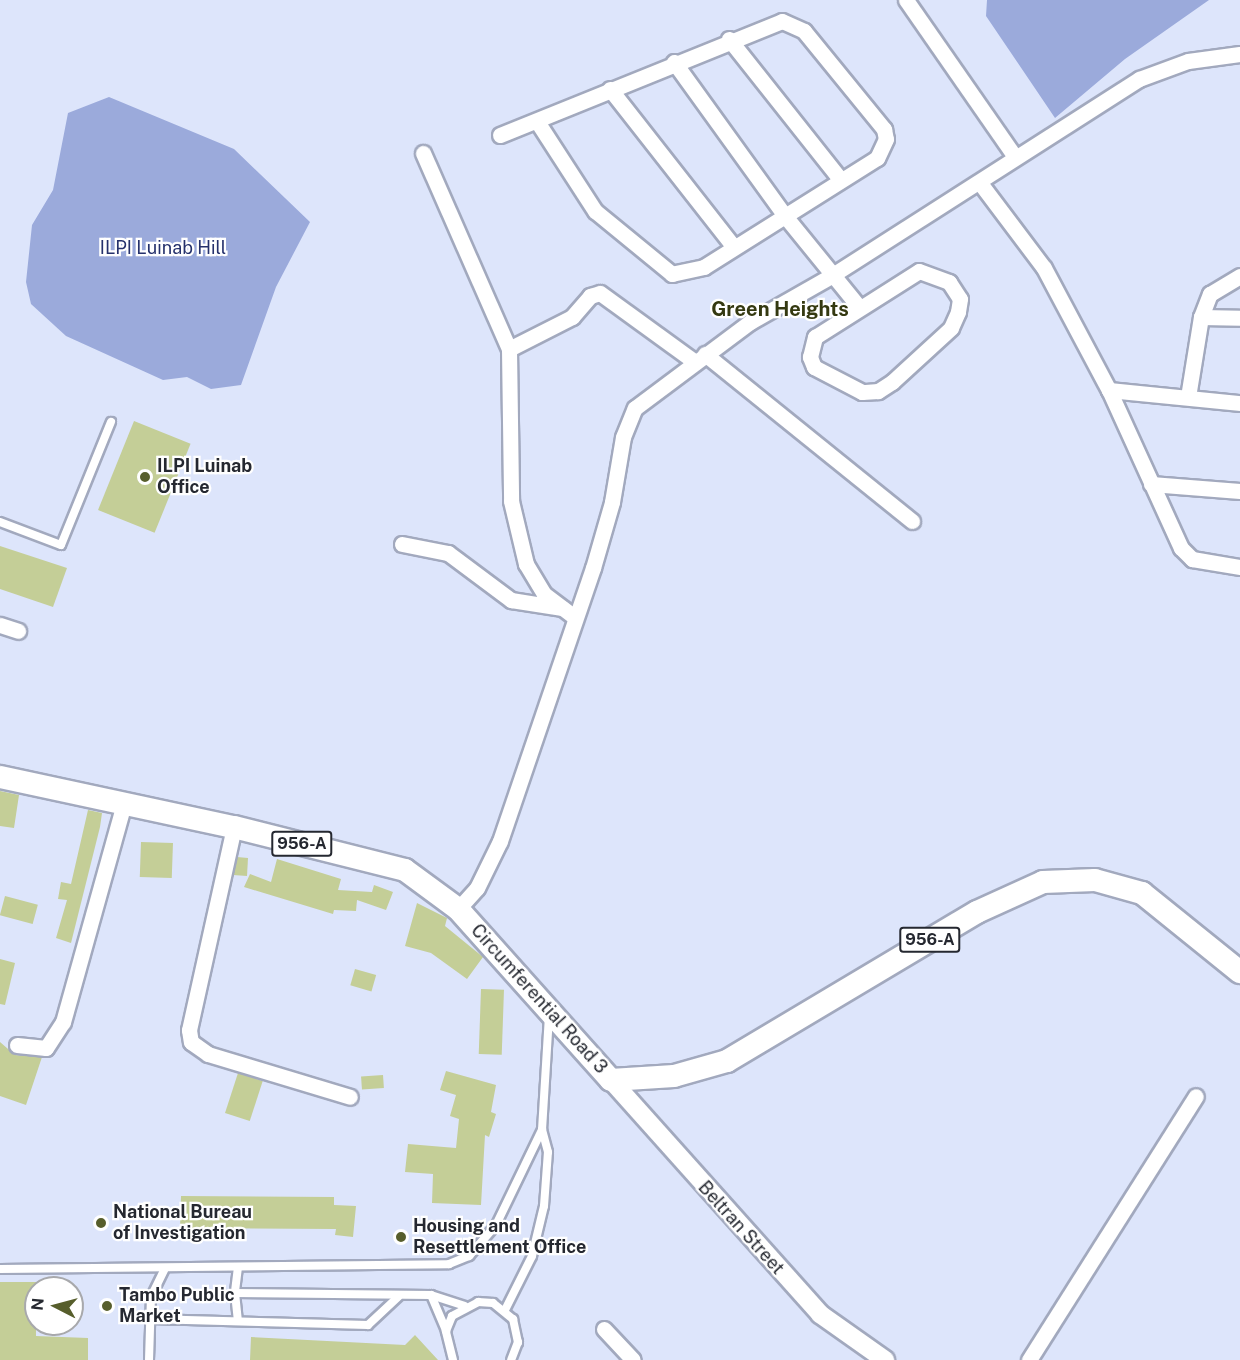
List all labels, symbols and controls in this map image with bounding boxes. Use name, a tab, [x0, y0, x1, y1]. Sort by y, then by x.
park label: ILPI Luinab Hill	[100, 237, 226, 259]
district label: Green Heights	[711, 297, 849, 321]
place label: ILPI Luinab Office	[157, 456, 252, 498]
marker: ILPI Luinab Office	[138, 470, 152, 484]
road number: 956-A	[270, 831, 334, 857]
street label: Circumferential Road 3	[466, 920, 612, 1078]
road number: 956-A	[898, 927, 962, 953]
street label: Beltran Street	[693, 1177, 789, 1279]
place label: National Bureau of Investigation	[113, 1202, 252, 1244]
marker: National Bureau of Investigation	[94, 1216, 108, 1230]
place label: Housing and Resettlement Office	[413, 1216, 586, 1258]
marker: Housing and Resettlement Office	[394, 1230, 408, 1244]
north arrow	[24, 1276, 84, 1336]
place label: Tambo Public Market	[119, 1285, 235, 1328]
text: N	[27, 1297, 48, 1311]
marker: Tambo Public Market	[100, 1299, 114, 1313]

